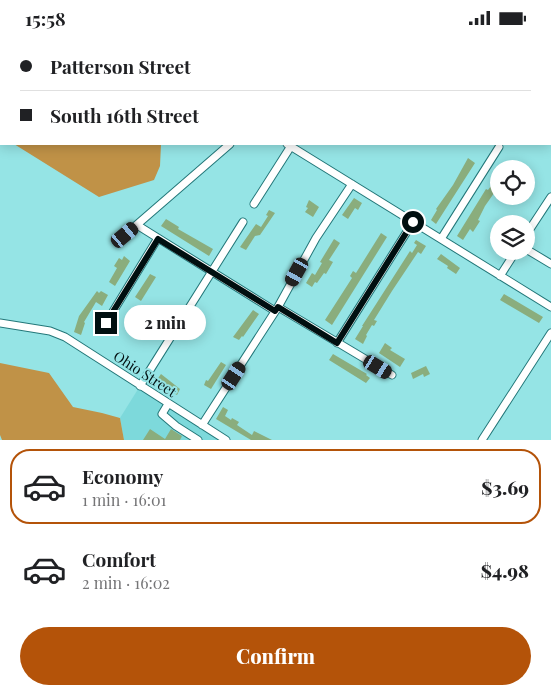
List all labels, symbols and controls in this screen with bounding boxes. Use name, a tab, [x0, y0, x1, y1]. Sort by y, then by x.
text: 15:58	[25, 5, 66, 31]
text: Patterson Street	[50, 53, 191, 79]
text: South 16th Street	[50, 102, 199, 128]
map controls	[490, 160, 535, 260]
button: locate	[490, 160, 535, 205]
route start	[402, 211, 424, 233]
button: layers	[490, 215, 535, 260]
car	[108, 220, 141, 250]
car	[283, 255, 310, 289]
callout: 2 min	[124, 305, 206, 341]
route end	[95, 312, 117, 334]
text: 2 min	[144, 312, 186, 333]
street label: Ohio Street	[110, 346, 181, 402]
car	[361, 353, 394, 381]
car	[219, 359, 248, 393]
text: Economy	[82, 463, 163, 489]
icon: car	[22, 464, 67, 509]
text: $3.69	[481, 474, 529, 500]
text: 1 min · 16:01	[82, 489, 167, 510]
text: Comfort	[82, 546, 156, 572]
icon: car	[22, 547, 67, 592]
text: $4.98	[481, 557, 529, 583]
text: 2 min · 16:02	[82, 572, 170, 593]
button: Confirm	[20, 627, 531, 685]

